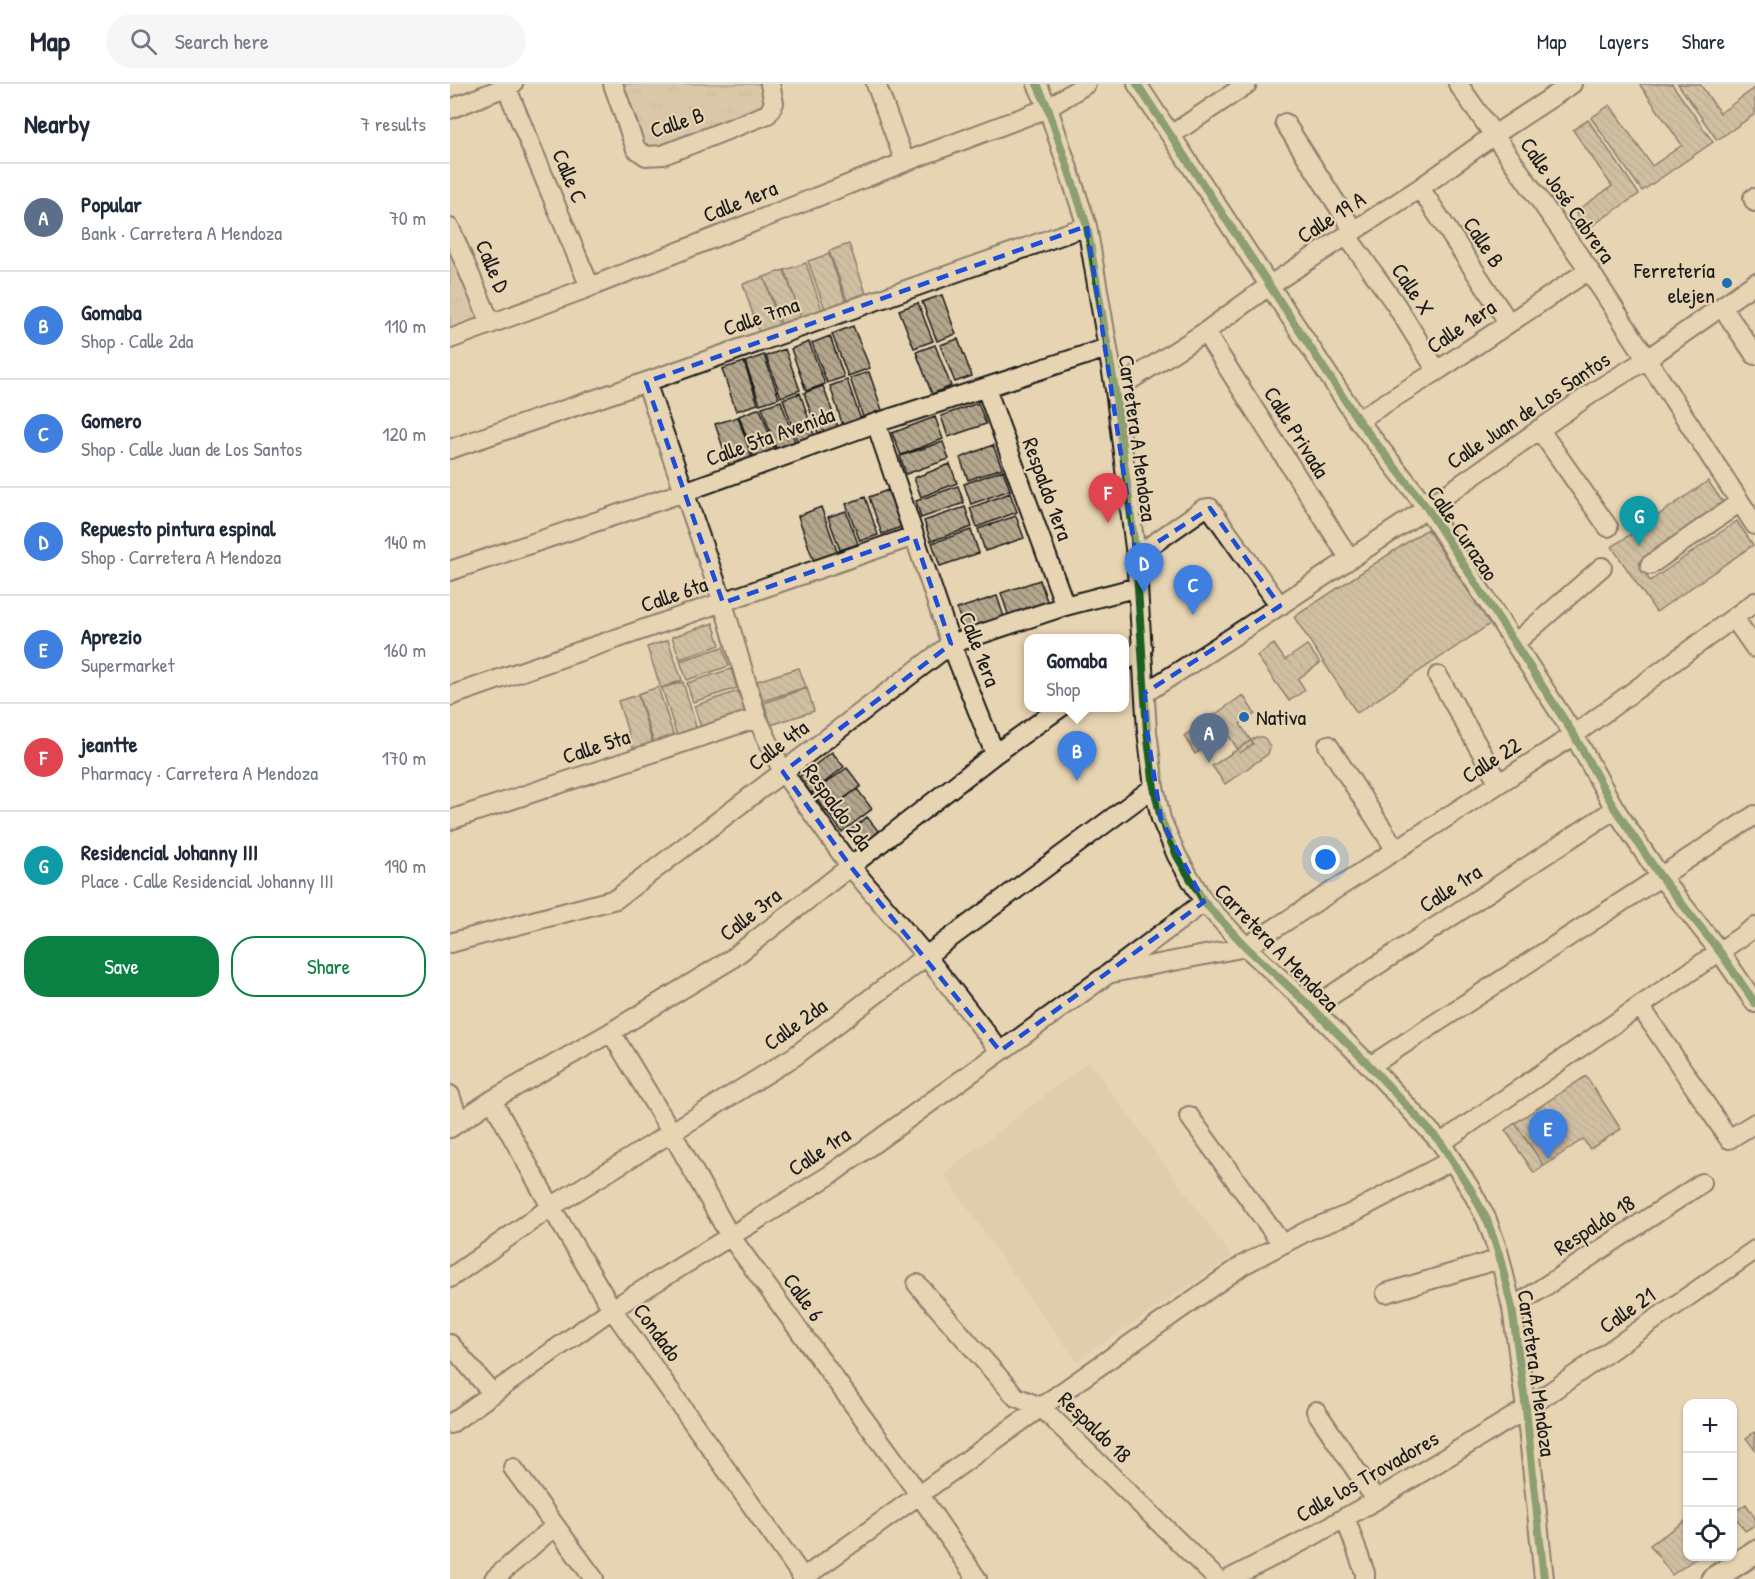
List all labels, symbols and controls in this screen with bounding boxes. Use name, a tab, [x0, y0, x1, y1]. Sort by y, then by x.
search box	[106, 14, 526, 68]
text: Map	[30, 22, 70, 60]
icon: search	[127, 25, 160, 58]
text: Search here	[175, 26, 269, 56]
text: Map	[1537, 27, 1566, 56]
text: Layers	[1599, 27, 1649, 56]
text: Share	[1682, 27, 1725, 56]
street label: Calle B	[646, 99, 708, 145]
text: Nearby	[24, 106, 90, 141]
text: 7 results	[360, 110, 426, 137]
street label: Calle José Cabrera	[1513, 131, 1623, 269]
street label: Calle C	[545, 144, 595, 208]
street label: Calle 1era	[698, 172, 782, 229]
street label: Calle 19 A	[1291, 184, 1371, 250]
text: Popular	[81, 189, 142, 219]
text: A	[39, 204, 48, 231]
text: 70 m	[389, 204, 426, 231]
street label: Calle B	[1456, 211, 1512, 273]
text: Bank · Carretera A Mendoza	[81, 219, 282, 246]
street label: Calle D	[469, 235, 518, 297]
place label: Ferretería elejen	[1633, 255, 1715, 310]
street label: Calle X	[1385, 257, 1441, 321]
marker: Ferretería elejen	[1720, 276, 1734, 290]
street label: Calle 7ma	[719, 289, 803, 343]
street label: Calle 1era	[1420, 292, 1502, 360]
text: Gomaba	[81, 297, 142, 327]
text: B	[38, 312, 49, 339]
text: 110 m	[384, 312, 426, 339]
text: Shop · Calle 2da	[81, 327, 193, 354]
street label: Calle Juan de Los Santos	[1440, 344, 1616, 476]
street label: Carretera A Mendoza	[1111, 353, 1165, 524]
street label: Calle Privada	[1257, 381, 1337, 484]
street label: Calle 5ta Avenida	[701, 399, 839, 473]
text: Gomero	[81, 405, 141, 435]
text: C	[38, 420, 49, 447]
text: 120 m	[382, 420, 426, 447]
street label: Respaldo 1era	[1016, 433, 1081, 545]
text: Shop · Calle Juan de Los Santos	[81, 435, 302, 462]
pin: F	[1088, 474, 1128, 523]
street label: Calle Curazao	[1420, 479, 1506, 587]
pin: G	[1620, 496, 1658, 546]
text: Repuesto pintura espinal	[81, 513, 275, 543]
text: D	[39, 528, 48, 555]
text: 140 m	[384, 528, 426, 555]
text: Shop · Carretera A Mendoza	[81, 543, 281, 570]
pin: D	[1124, 544, 1164, 593]
pin: C	[1174, 566, 1212, 615]
street label: Calle 6ta	[637, 568, 712, 619]
street label: Calle 1era	[952, 607, 1008, 691]
text: Aprezio	[81, 621, 142, 651]
popup	[1024, 634, 1129, 712]
text: E	[39, 636, 48, 663]
text: 160 m	[384, 636, 426, 663]
text: Gomaba	[1046, 645, 1107, 675]
text: Supermarket	[81, 651, 175, 678]
text: Shop	[1046, 675, 1080, 702]
place label: Nativa	[1256, 702, 1307, 732]
marker: Nativa	[1237, 710, 1251, 724]
street label: Calle 4ta	[742, 712, 815, 778]
pin: A	[1190, 714, 1228, 763]
street label: Calle 5ta	[558, 721, 634, 771]
text: jeantte	[81, 729, 137, 759]
street label: Calle 22	[1456, 729, 1527, 790]
pin: B	[1058, 732, 1096, 781]
text: F	[40, 744, 47, 771]
text: 170 m	[382, 744, 426, 771]
street label: Respaldo 2da	[796, 757, 880, 857]
text: Pharmacy · Carretera A Mendoza	[81, 759, 318, 786]
text: Residencial Johanny III	[81, 837, 258, 867]
your location	[1311, 845, 1340, 874]
text: G	[39, 852, 48, 879]
text: 190 m	[384, 852, 426, 879]
street label: Calle 1ra	[1413, 856, 1487, 919]
text: Place · Calle Residencial Johanny III	[81, 867, 334, 894]
street label: Carretera A Mendoza	[1208, 876, 1346, 1018]
street label: Calle 3ra	[713, 880, 787, 948]
button: Save	[24, 936, 219, 997]
button: Share	[231, 936, 426, 997]
street label: Calle 2da	[757, 991, 833, 1057]
pin: E	[1528, 1110, 1568, 1159]
street label: Calle 1ra	[782, 1119, 856, 1183]
street label: Respaldo 18	[1548, 1188, 1640, 1262]
street label: Calle 6	[776, 1267, 832, 1327]
street label: Calle 21	[1593, 1280, 1661, 1340]
street label: Carretera A Mendoza	[1510, 1288, 1564, 1459]
street label: Condado	[627, 1297, 689, 1367]
street label: Respaldo 18	[1052, 1385, 1138, 1469]
map controls	[1683, 1399, 1737, 1561]
button: +	[1683, 1399, 1737, 1453]
street label: Calle los Trovadores	[1290, 1423, 1444, 1529]
button: −	[1683, 1453, 1737, 1507]
button: locate	[1683, 1507, 1737, 1561]

